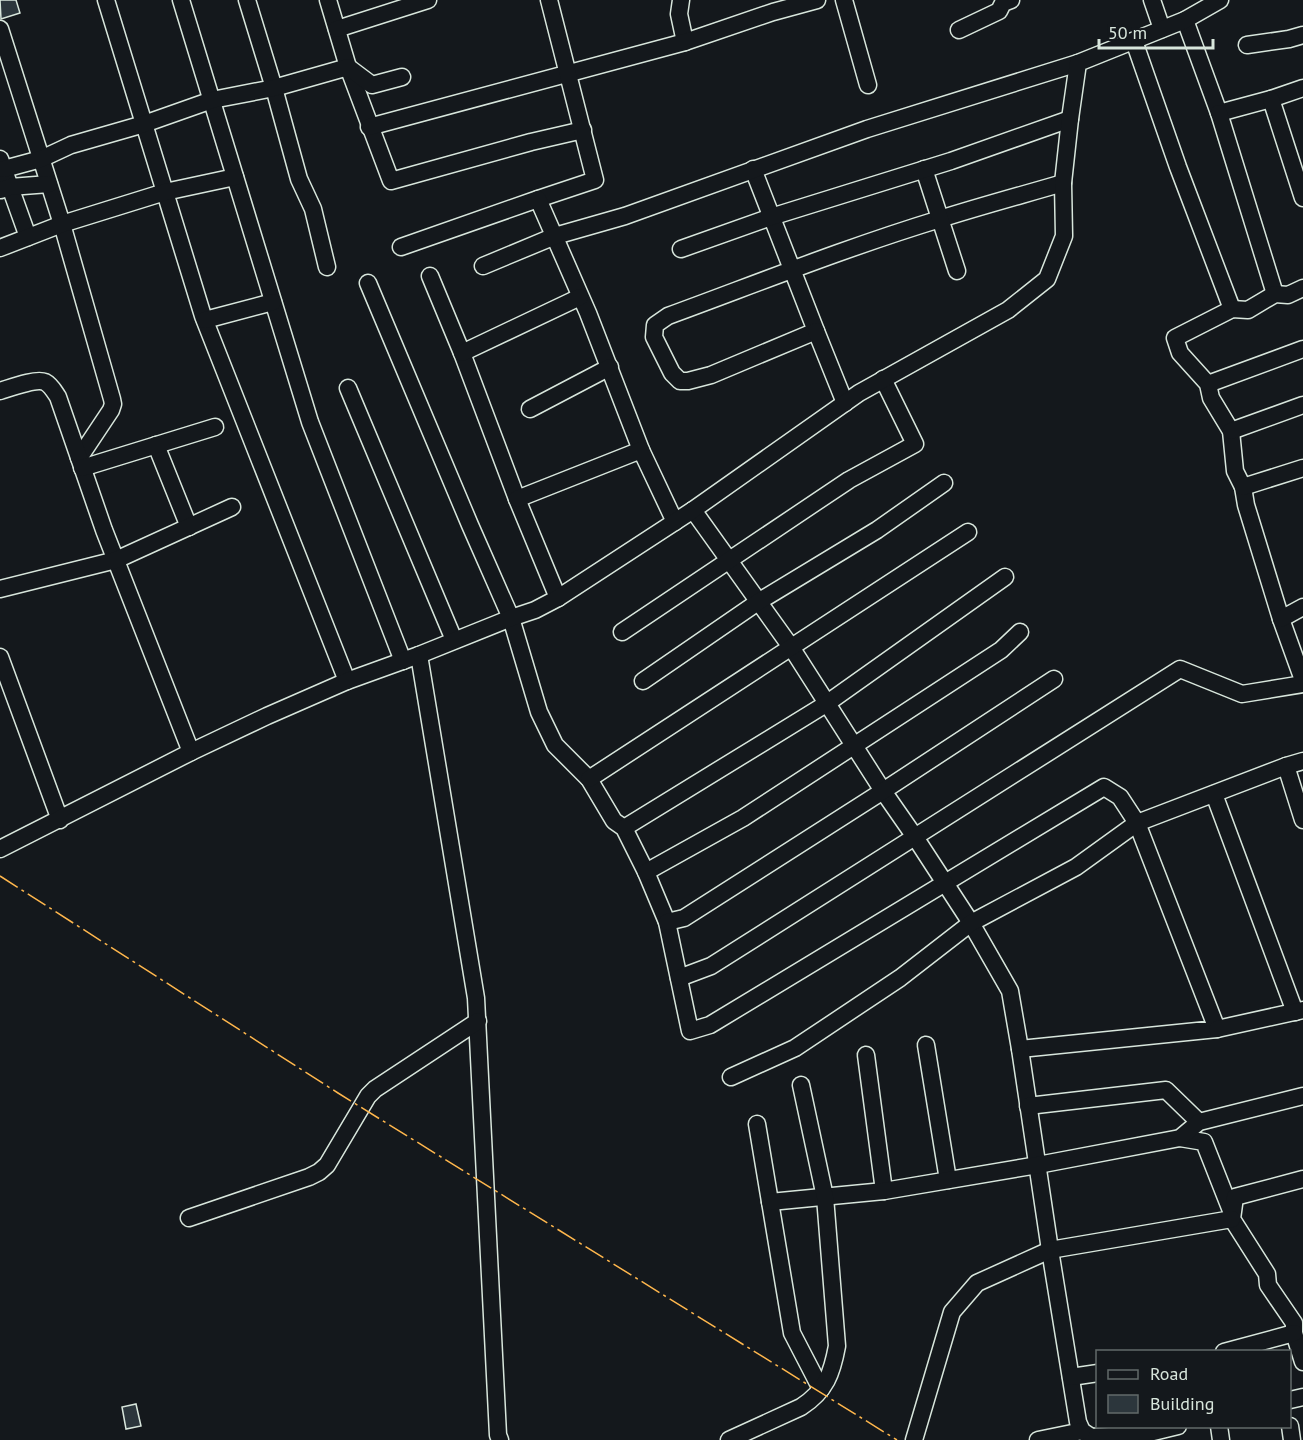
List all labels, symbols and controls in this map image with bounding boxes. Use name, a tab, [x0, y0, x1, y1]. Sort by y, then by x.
scale bar	[1099, 12, 1213, 50]
text: 50 m	[1108, 21, 1147, 44]
legend	[1096, 1350, 1291, 1428]
text: Road	[1150, 1362, 1188, 1385]
text: Building	[1150, 1392, 1214, 1415]

